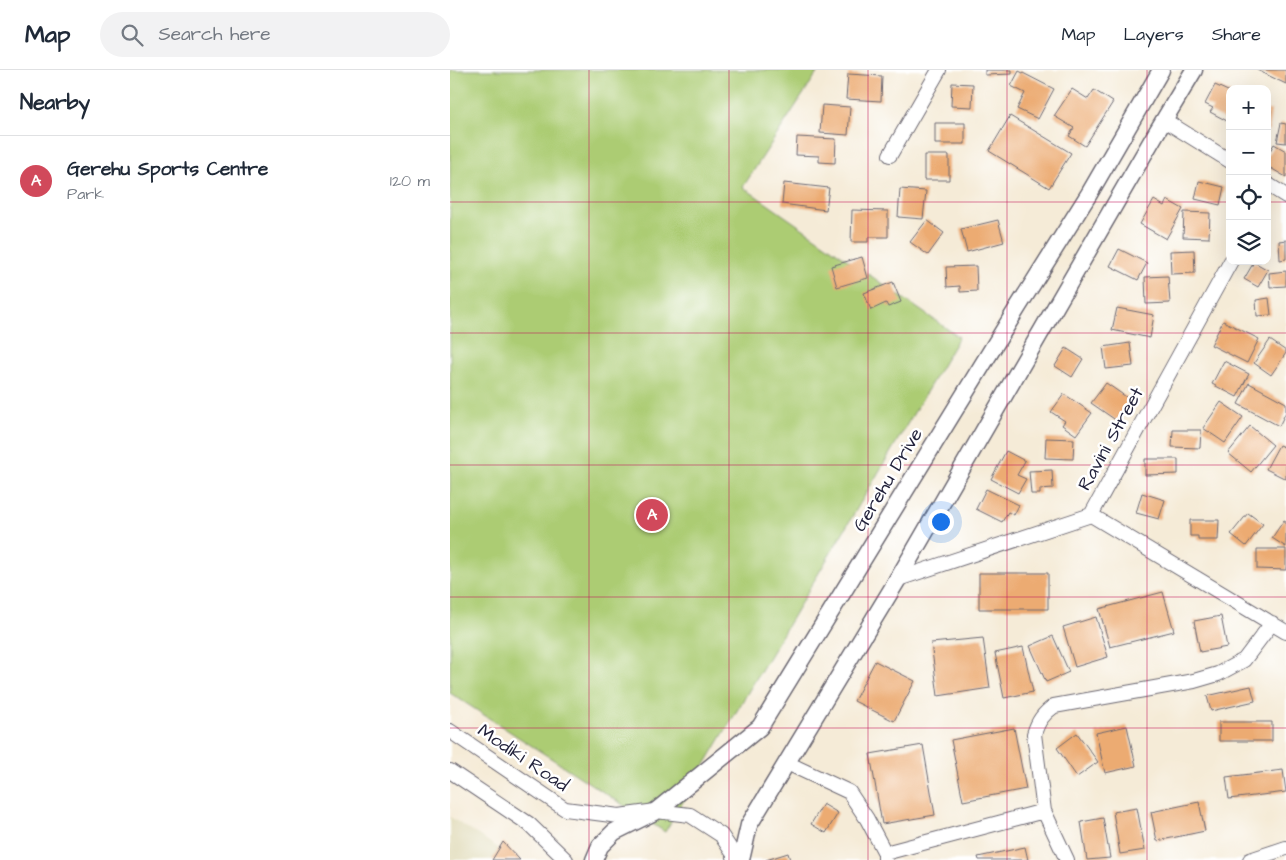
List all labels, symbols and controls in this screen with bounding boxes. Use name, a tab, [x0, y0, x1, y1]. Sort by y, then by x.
search box	[100, 12, 450, 57]
text: Map	[25, 18, 70, 52]
icon: search	[118, 21, 146, 49]
text: Search here	[158, 21, 271, 48]
text: Map	[1061, 22, 1095, 47]
text: Layers	[1123, 22, 1184, 47]
text: Share	[1212, 22, 1261, 47]
map controls	[1226, 85, 1271, 265]
button: +	[1226, 85, 1271, 130]
text: Nearby	[20, 88, 90, 117]
button: −	[1226, 130, 1271, 175]
text: Gerehu Sports Centre	[67, 156, 268, 183]
text: A	[31, 170, 41, 192]
text: 120 m	[390, 170, 430, 192]
button: locate	[1226, 175, 1271, 220]
text: Park	[67, 183, 104, 205]
button: layers	[1226, 220, 1271, 265]
street label: Ravini Street	[1071, 382, 1151, 496]
street label: Gerehu Drive	[846, 423, 930, 537]
pin: A	[636, 496, 668, 534]
your location	[928, 509, 954, 535]
street label: Modiki Road	[472, 717, 574, 799]

